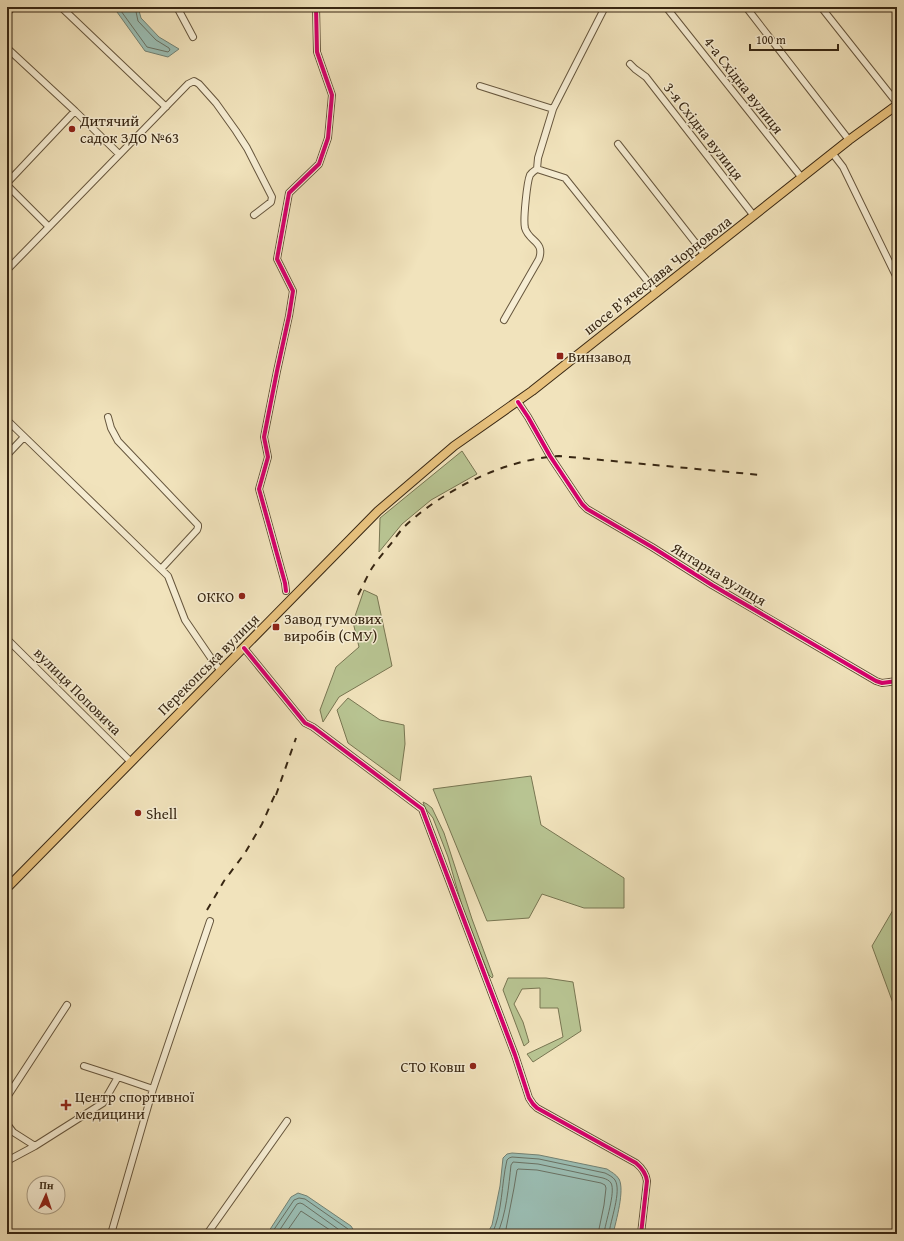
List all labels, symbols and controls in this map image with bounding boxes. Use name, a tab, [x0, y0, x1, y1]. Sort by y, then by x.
scale bar	[750, 26, 838, 52]
text: 100 m	[756, 31, 786, 48]
street label: 4-а Східна вулиця	[699, 32, 789, 138]
street label: 3-я Східна вулиця	[659, 78, 749, 185]
place label: Дитячий садок ЗДО №63	[79, 110, 179, 148]
marker: Дитячий садок ЗДО №63	[67, 124, 77, 134]
street label: шосе В'ячеслава Чорновола	[579, 210, 736, 339]
place label: Винзавод	[568, 346, 631, 367]
marker: Винзавод	[555, 351, 565, 361]
street label: Янтарна вулиця	[667, 537, 771, 611]
place label: ОККО	[197, 586, 234, 607]
marker: ОККО	[237, 591, 247, 601]
street label: Перекопська вулиця	[152, 608, 264, 720]
place label: Завод гумових виробів (СМУ)	[284, 608, 382, 646]
marker: Завод гумових виробів (СМУ)	[271, 622, 281, 632]
street label: вулиця Поповича	[29, 642, 127, 740]
place label: Shell	[146, 803, 177, 824]
marker: Shell	[133, 808, 143, 818]
place label: СТО Ковш	[400, 1056, 465, 1077]
marker: СТО Ковш	[468, 1061, 478, 1071]
place label: Центр спортивної медицини	[75, 1086, 195, 1124]
marker: Центр спортивної медицини	[60, 1099, 72, 1111]
north arrow	[26, 1175, 66, 1215]
text: Пн	[39, 1177, 54, 1193]

